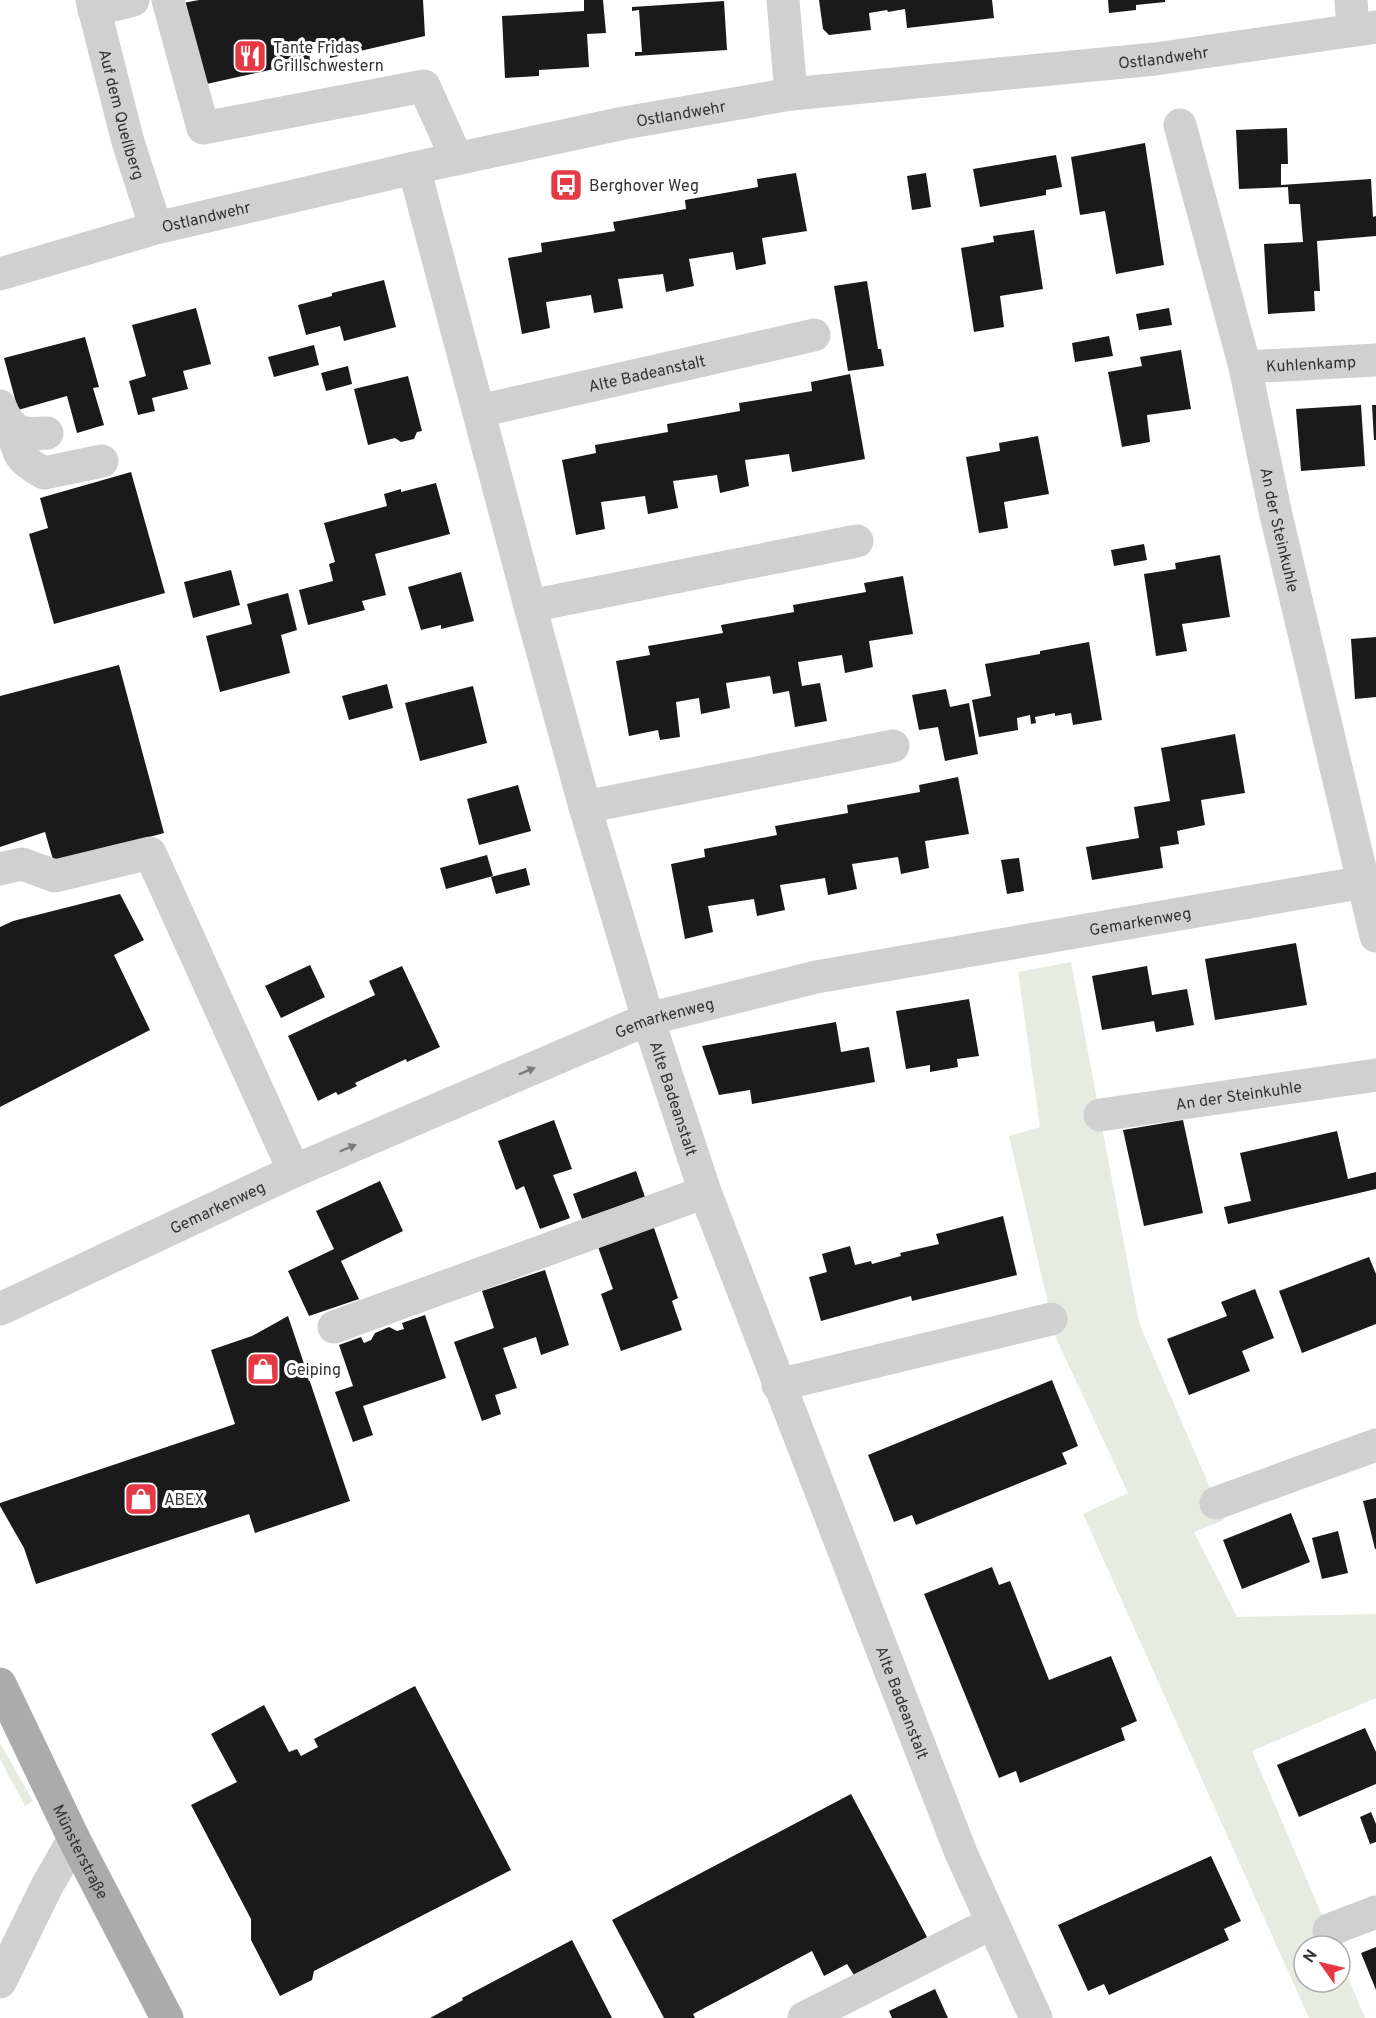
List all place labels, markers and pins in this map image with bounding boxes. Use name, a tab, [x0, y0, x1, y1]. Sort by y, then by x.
restaurant icon: Tante Fridas Grillschwestern	[232, 38, 268, 74]
place label: Tante Fridas Grillschwestern	[273, 39, 384, 77]
bus stop icon: Berghover Weg	[548, 167, 584, 203]
place label: Berghover Weg	[589, 177, 699, 197]
shop icon: Geiping	[245, 1351, 281, 1387]
place label: Geiping	[286, 1361, 341, 1381]
shop icon: ABEX	[123, 1481, 159, 1517]
place label: ABEX	[164, 1491, 204, 1511]

